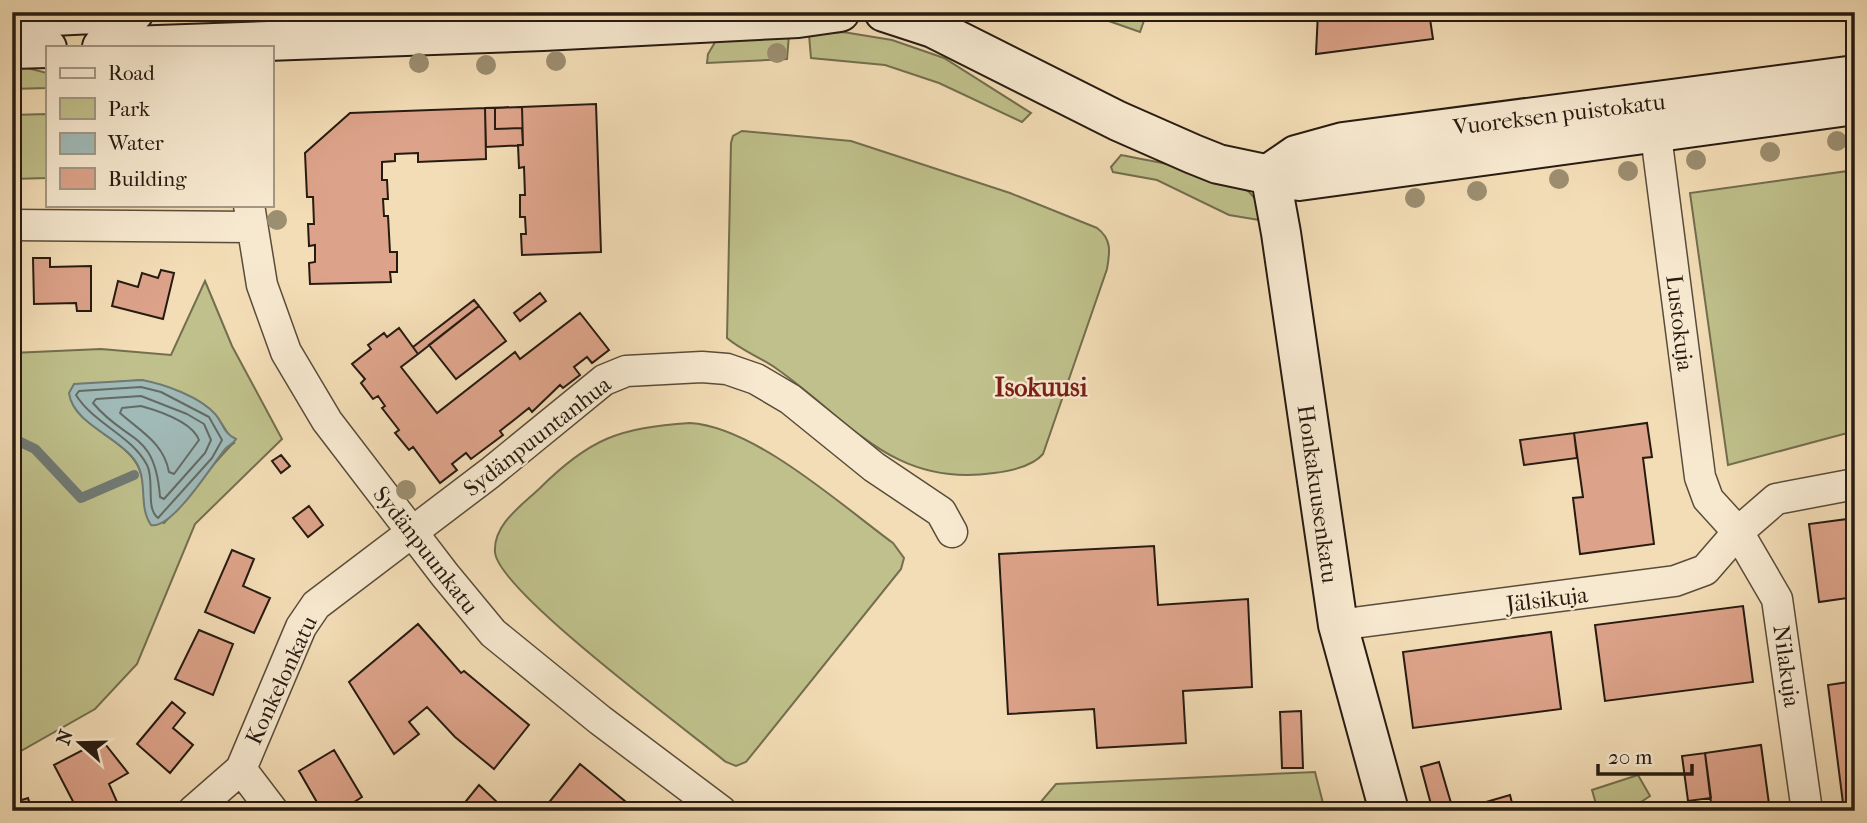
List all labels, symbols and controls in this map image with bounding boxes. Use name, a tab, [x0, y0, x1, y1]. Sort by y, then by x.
legend	[46, 46, 273, 206]
text: Road	[108, 61, 155, 85]
street label: Vuoreksen puistokatu	[1450, 88, 1667, 141]
text: Park	[108, 97, 150, 121]
text: Water	[107, 131, 164, 155]
text: Building	[108, 167, 187, 191]
street label: Lustokuja	[1660, 274, 1699, 373]
street label: Sydänpuuntanhua	[458, 370, 617, 502]
district label: Isokuusi	[995, 372, 1088, 403]
street label: Honkakuusenkatu	[1292, 403, 1343, 585]
street label: Sydänpuunkatu	[367, 481, 484, 620]
street label: Jälsikuja	[1503, 581, 1590, 618]
street label: Konkelonkatu	[240, 612, 323, 749]
street label: Nilakuja	[1767, 623, 1806, 709]
north arrow	[46, 708, 116, 778]
text: N	[52, 726, 78, 748]
scale bar	[1598, 732, 1692, 776]
text: 20 m	[1608, 745, 1653, 769]

